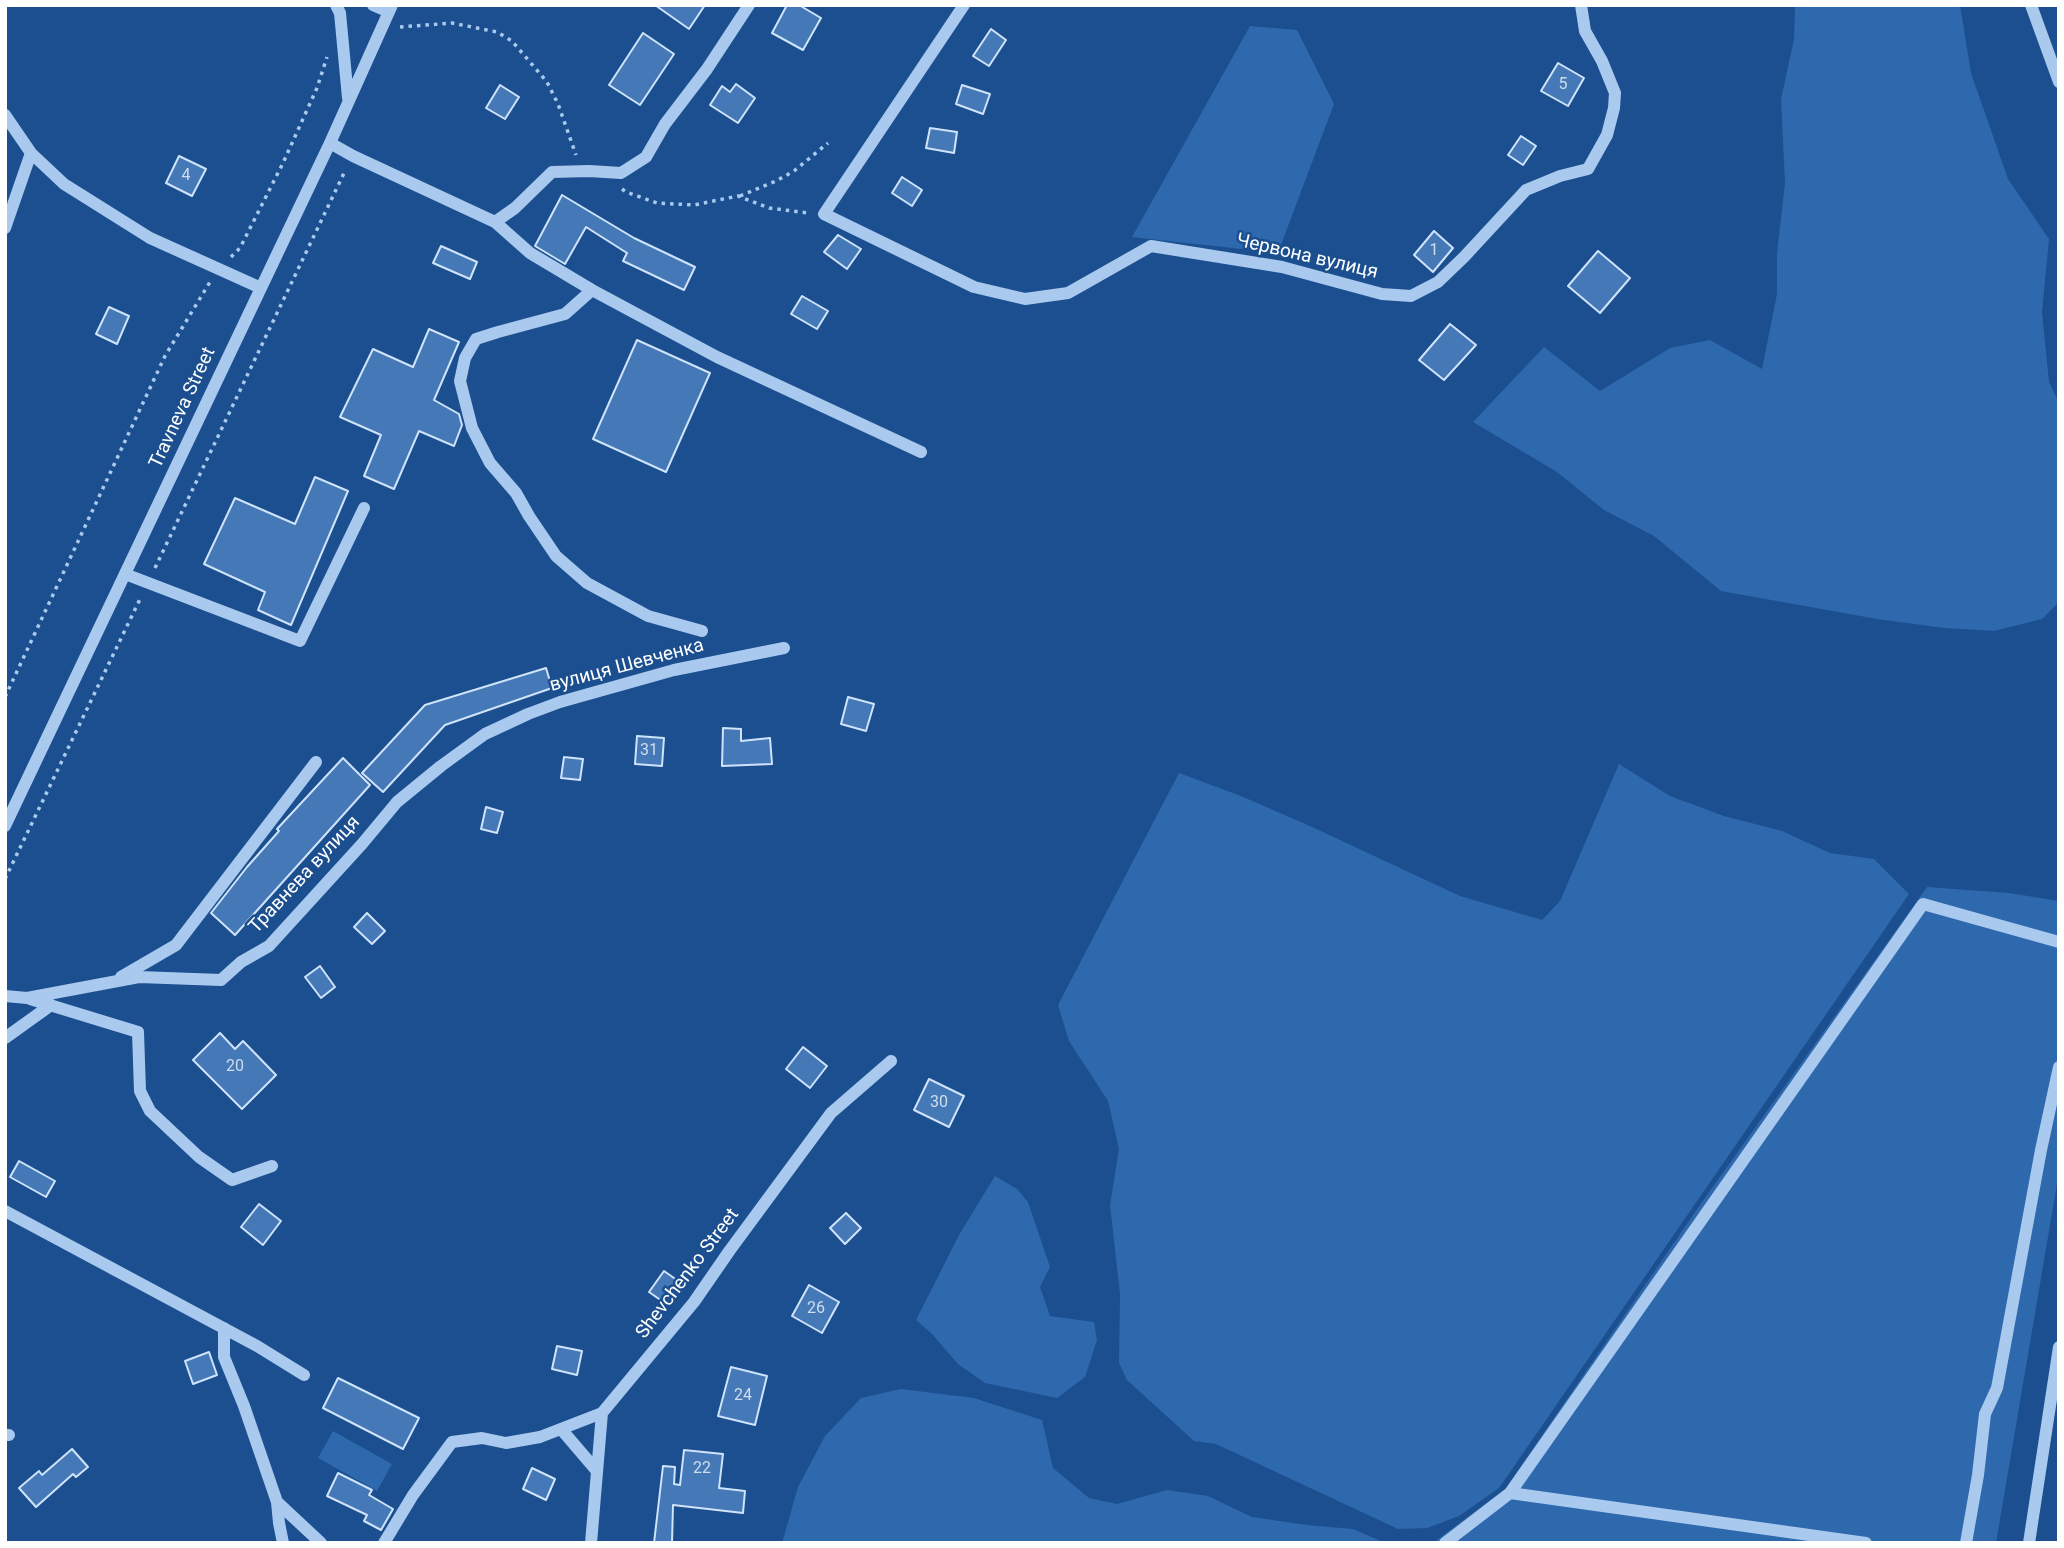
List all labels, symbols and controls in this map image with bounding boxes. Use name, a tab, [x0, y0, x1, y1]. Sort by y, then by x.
house number: 5	[1559, 75, 1567, 95]
house number: 4	[182, 166, 190, 186]
street label: Червона вулиця	[1234, 230, 1380, 284]
house number: 1	[1430, 241, 1438, 261]
street label: Travneva Street	[145, 344, 221, 472]
street label: вулиця Шевченка	[547, 634, 707, 698]
house number: 31	[640, 741, 658, 761]
street label: Травнева вулиця	[245, 812, 365, 938]
house number: 20	[226, 1057, 244, 1077]
house number: 30	[930, 1093, 948, 1113]
street label: Shevchenko Street	[632, 1204, 744, 1344]
house number: 26	[807, 1299, 825, 1319]
house number: 24	[734, 1386, 752, 1406]
house number: 22	[693, 1459, 711, 1479]

